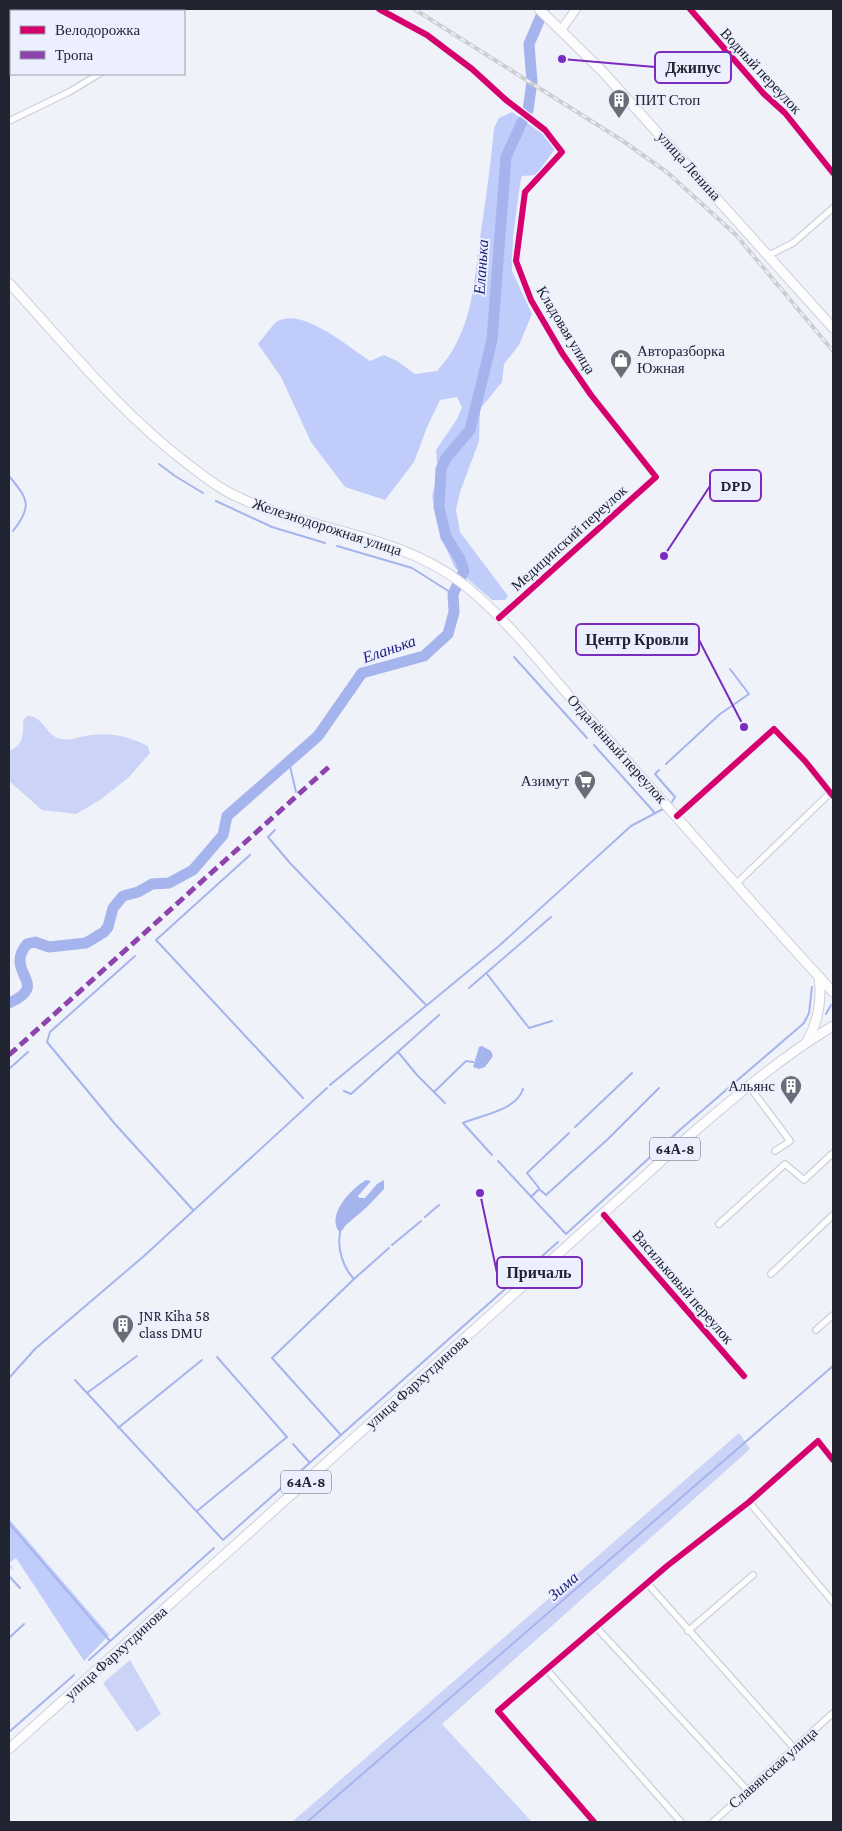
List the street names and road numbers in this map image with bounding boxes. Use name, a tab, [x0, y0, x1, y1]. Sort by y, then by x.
street label: Водный переулок	[717, 25, 805, 118]
street label: улица Ленина	[654, 128, 724, 204]
street label: Кладовая улица	[533, 283, 599, 377]
street label: Медицинский переулок	[508, 481, 631, 594]
street label: Железнодорожная улица	[250, 495, 404, 559]
street label: Отдалённый переулок	[564, 692, 670, 807]
road number: 64А-8	[650, 1138, 700, 1160]
street label: Васильковый переулок	[629, 1227, 737, 1348]
street label: улица Фархутдинова	[363, 1332, 471, 1432]
road number: 64А-8	[281, 1470, 331, 1494]
street label: улица Фархутдинова	[62, 1603, 170, 1703]
street label: Славянская улица	[726, 1724, 821, 1812]

